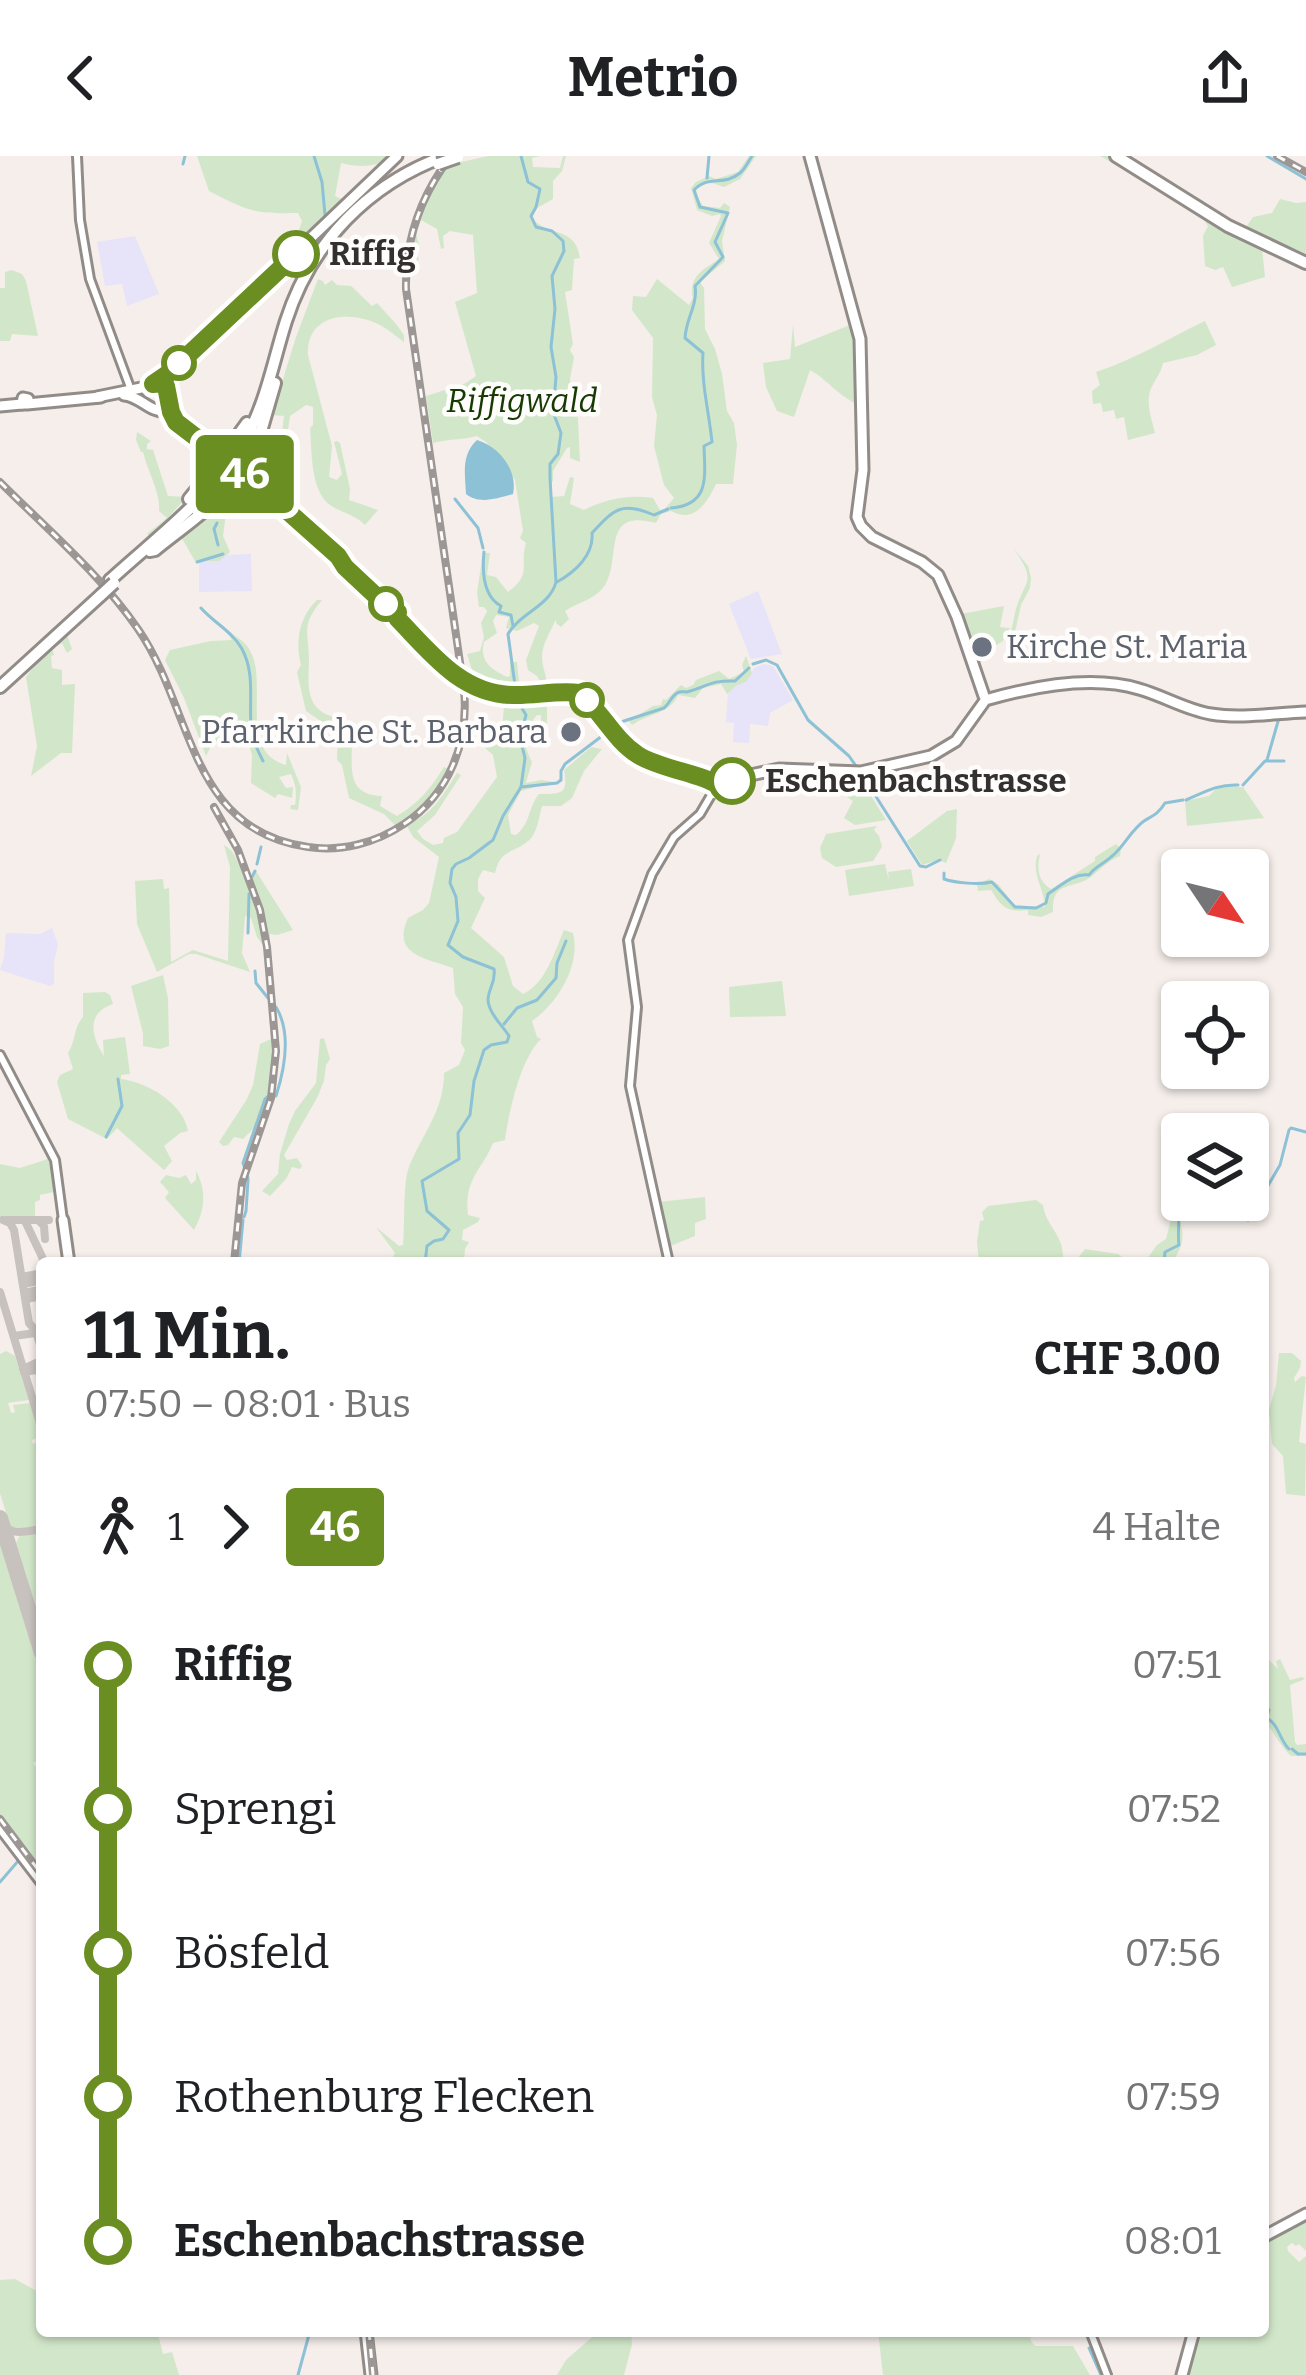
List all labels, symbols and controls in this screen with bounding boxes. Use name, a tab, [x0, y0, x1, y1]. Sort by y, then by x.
icon: back	[48, 45, 114, 111]
icon: share	[1192, 45, 1258, 111]
text: Metrio	[567, 46, 739, 110]
marker: Riffig	[274, 232, 318, 276]
place label: Riffig	[329, 234, 416, 274]
unlabelled marker	[163, 347, 195, 379]
park label: Riffigwald	[446, 381, 598, 421]
line badge: 46	[191, 435, 299, 513]
text: 46	[220, 449, 270, 499]
unlabelled marker	[370, 588, 402, 620]
place label: Kirche St. Maria	[1006, 627, 1247, 667]
marker: Kirche St. Maria	[969, 634, 995, 660]
unlabelled marker	[571, 684, 603, 716]
place label: Pfarrkirche St. Barbara	[201, 712, 547, 752]
marker: Pfarrkirche St. Barbara	[558, 719, 584, 745]
marker: Eschenbachstrasse	[710, 759, 754, 803]
place label: Eschenbachstrasse	[765, 761, 1067, 801]
north arrow	[1161, 849, 1269, 957]
map controls	[1161, 849, 1269, 1221]
button: locate	[1161, 981, 1269, 1089]
button: layers	[1161, 1113, 1269, 1221]
text: 11 Min.	[84, 1296, 290, 1375]
text: CHF 3.00	[1034, 1332, 1221, 1386]
text: 07:50 – 08:01 · Bus	[84, 1381, 411, 1427]
icon: walk	[84, 1494, 150, 1560]
icon: forward	[202, 1494, 268, 1560]
text: 46	[310, 1502, 360, 1552]
text: 1	[168, 1504, 184, 1550]
text: 4 Halte	[1093, 1504, 1221, 1550]
text: Riffig	[174, 1638, 292, 1692]
text: 07:51	[1132, 1642, 1221, 1688]
text: Sprengi	[174, 1782, 336, 1836]
text: 07:52	[1127, 1786, 1221, 1832]
text: Bösfeld	[174, 1926, 329, 1980]
text: 07:56	[1124, 1930, 1221, 1976]
text: Rothenburg Flecken	[174, 2070, 594, 2124]
text: 07:59	[1125, 2074, 1221, 2120]
text: Eschenbachstrasse	[174, 2214, 585, 2268]
text: 08:01	[1124, 2218, 1221, 2264]

